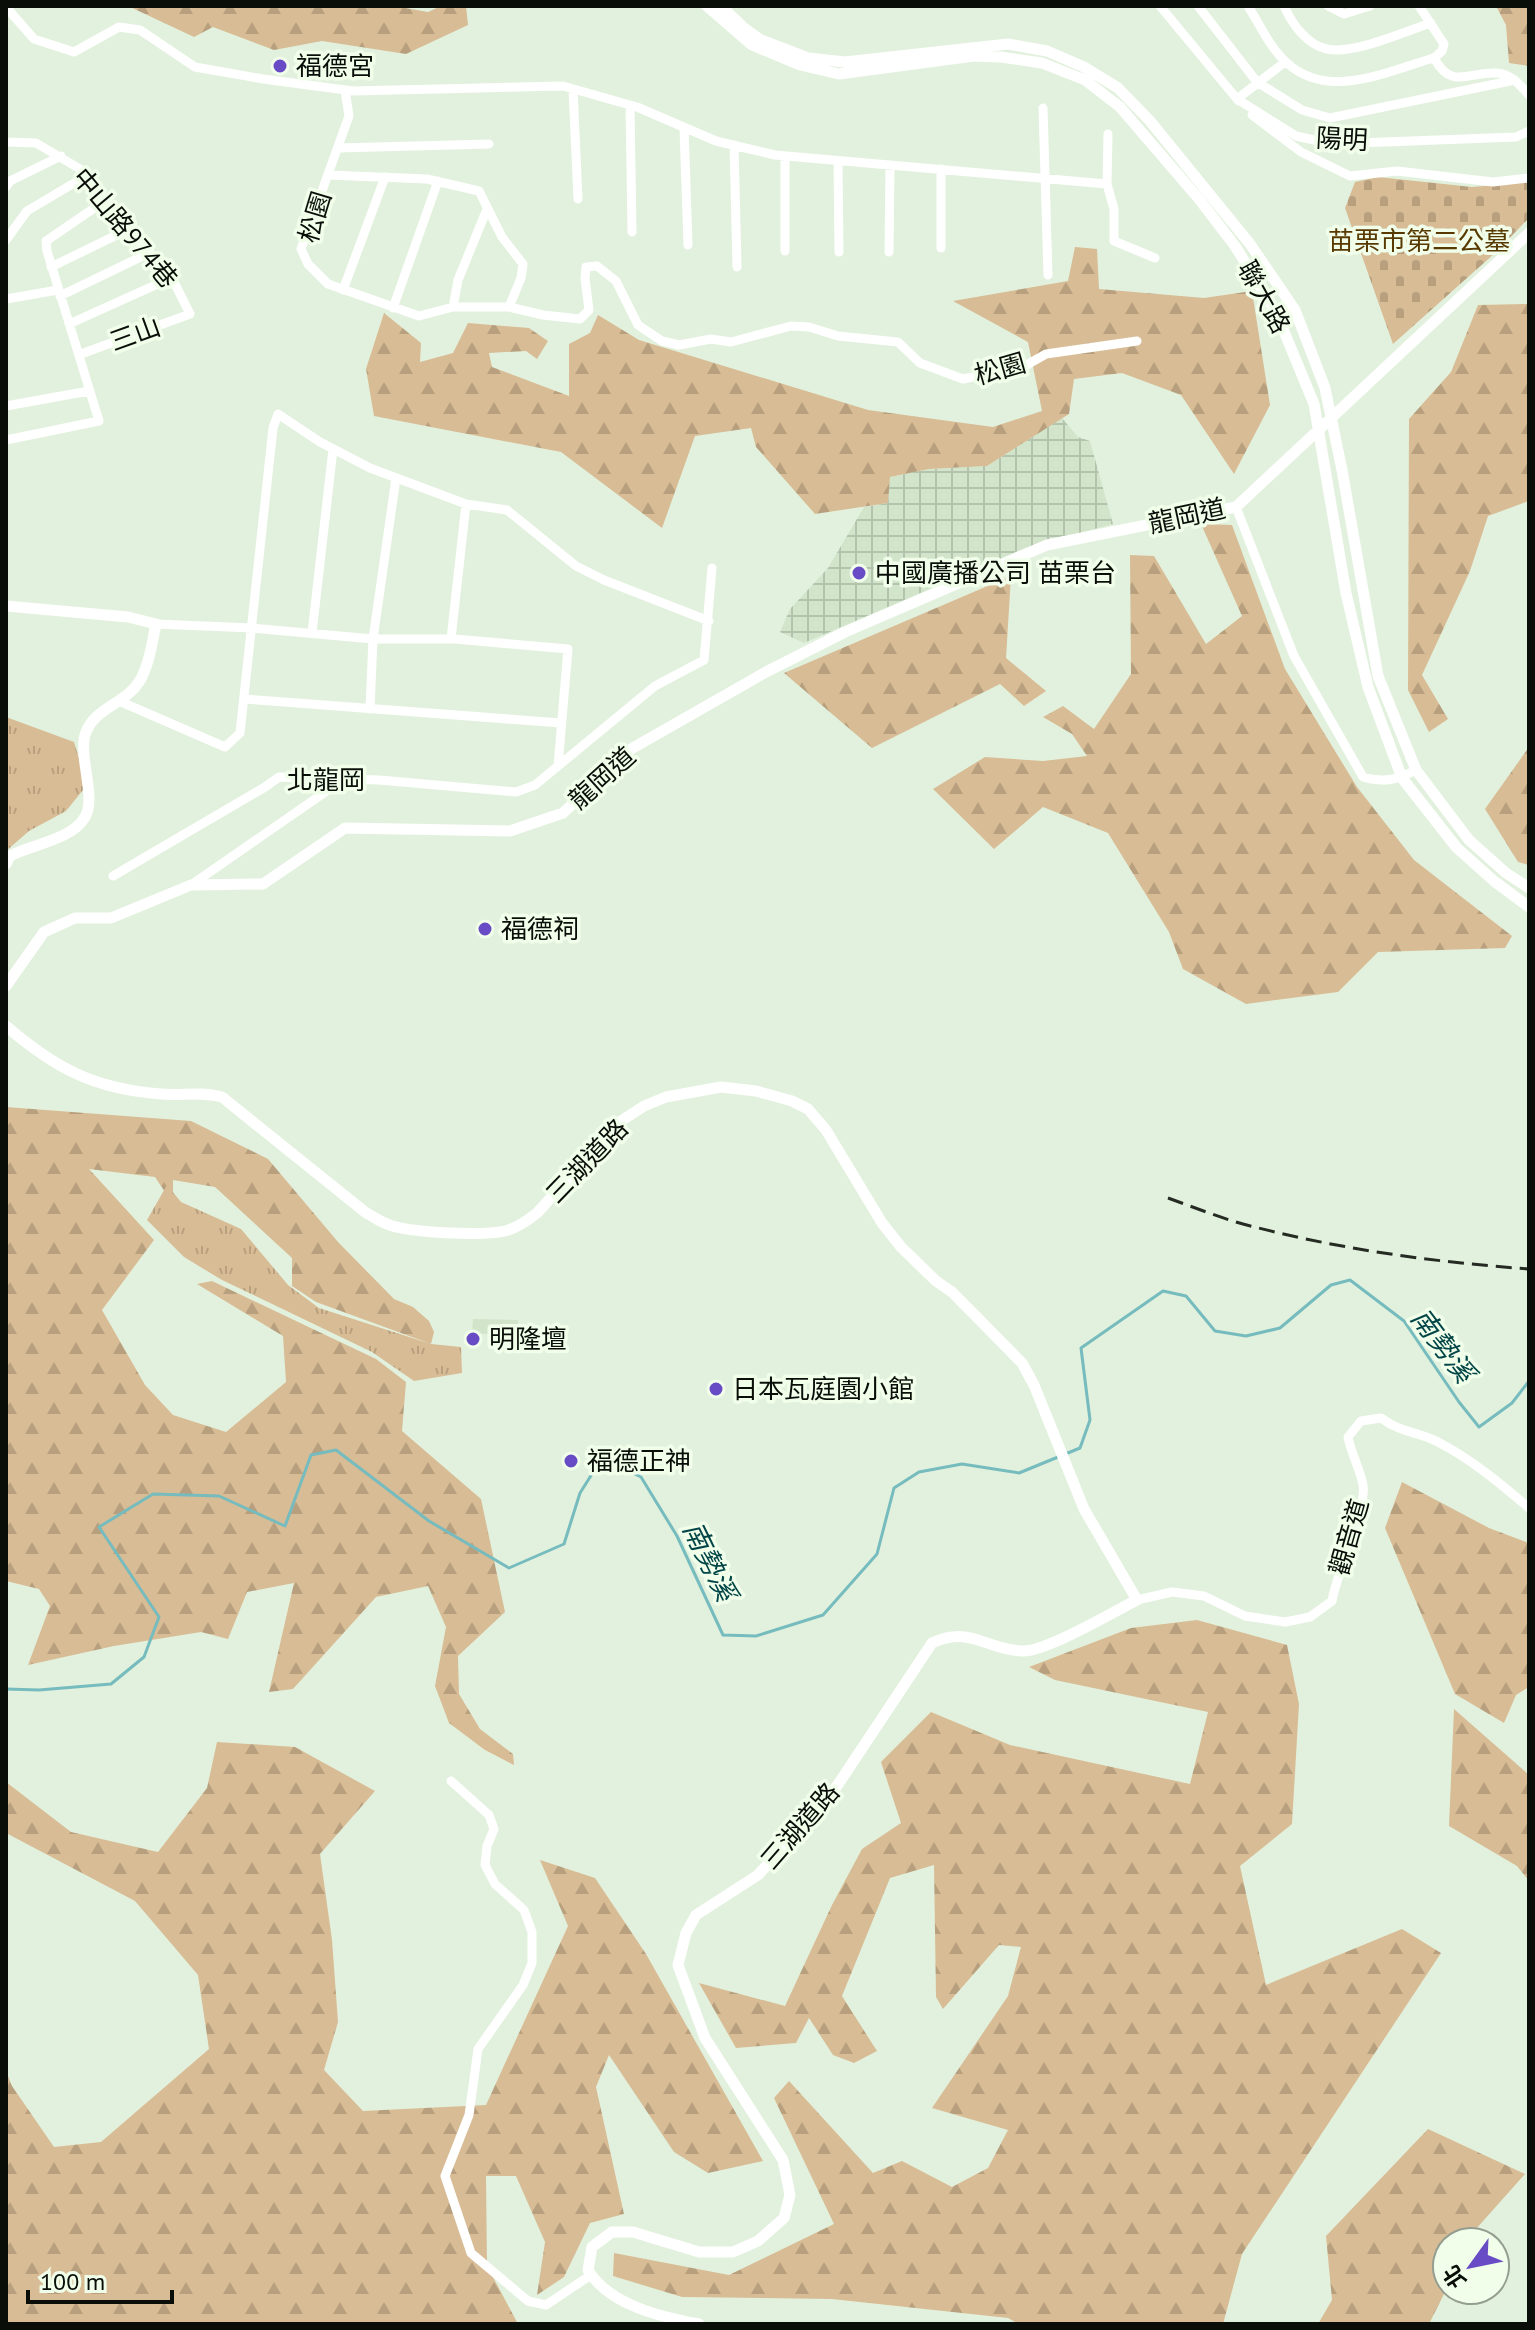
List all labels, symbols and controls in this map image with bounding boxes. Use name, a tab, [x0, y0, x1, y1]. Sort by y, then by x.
place label: 福德宮	[296, 49, 374, 82]
marker: 福德宮	[271, 57, 289, 75]
street label: 陽明	[1315, 121, 1369, 156]
street label: 中山路974巷	[66, 161, 185, 294]
street label: 松園	[291, 187, 338, 247]
park label: 苗栗市第二公墓	[1328, 224, 1510, 257]
street label: 聯大路	[1231, 255, 1298, 339]
street label: 三山	[105, 309, 165, 358]
street label: 松園	[970, 345, 1029, 392]
street label: 龍岡道	[1145, 491, 1228, 540]
place label: 中國廣播公司 苗栗台	[875, 556, 1116, 589]
marker: 中國廣播公司 苗栗台	[850, 564, 868, 582]
street label: 龍岡道	[562, 739, 642, 816]
street label: 北龍岡	[287, 763, 365, 796]
place label: 福德祠	[501, 912, 579, 945]
marker: 福德祠	[476, 920, 494, 938]
street label: 三湖道路	[539, 1112, 635, 1210]
water label: 南勢溪	[1403, 1300, 1486, 1393]
place label: 明隆壇	[489, 1322, 567, 1355]
marker: 明隆壇	[464, 1330, 482, 1348]
place label: 日本瓦庭園小館	[732, 1372, 914, 1405]
marker: 日本瓦庭園小館	[707, 1380, 725, 1398]
place label: 福德正神	[587, 1444, 691, 1477]
marker: 福德正神	[562, 1452, 580, 1470]
street label: 觀音道	[1322, 1495, 1375, 1579]
water label: 南勢溪	[675, 1515, 747, 1610]
street label: 三湖道路	[753, 1776, 846, 1876]
north arrow	[1431, 2226, 1511, 2306]
scale bar	[28, 2254, 172, 2304]
text: 北	[1436, 2260, 1472, 2294]
text: 100 m	[40, 2266, 105, 2297]

